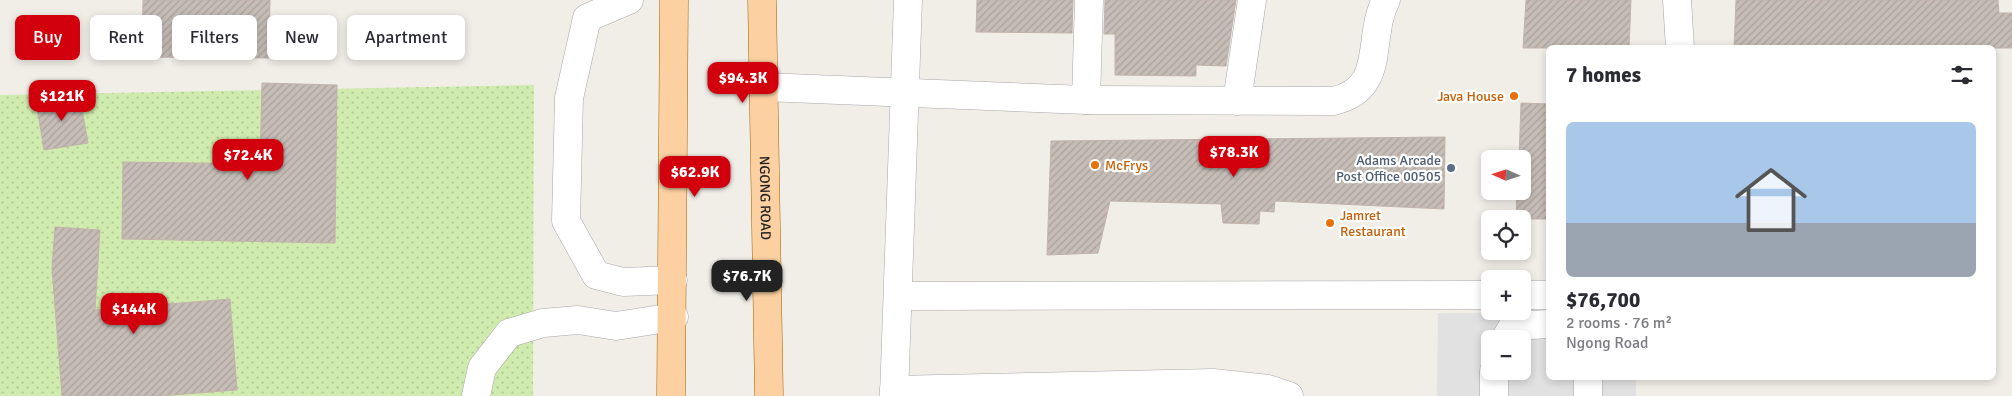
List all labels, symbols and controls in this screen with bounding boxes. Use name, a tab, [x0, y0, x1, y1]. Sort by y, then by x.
chip: Buy	[15, 15, 80, 60]
chip: Rent	[90, 15, 162, 60]
chip: Filters	[172, 15, 257, 60]
chip: New	[267, 15, 337, 60]
chip: Apartment	[347, 15, 465, 60]
icon: filters	[1948, 61, 1976, 89]
pin: $94.3K	[702, 62, 784, 104]
text: 7 homes	[1566, 62, 1641, 88]
text: $94.3K	[718, 68, 768, 88]
pin: $121K	[27, 80, 97, 122]
text: $121K	[40, 86, 84, 106]
place label: Java House	[1437, 88, 1504, 105]
marker: Java House	[1508, 90, 1520, 102]
pin: $78.3K	[1193, 136, 1275, 178]
pin: $72.4K	[207, 138, 289, 181]
text: $78.3K	[1209, 142, 1259, 162]
text: $72.4K	[223, 145, 273, 165]
north arrow	[1481, 150, 1531, 200]
map controls	[1481, 150, 1531, 380]
place label: Adams Arcade Post Office 00505	[1336, 152, 1441, 185]
icon: home	[1726, 155, 1816, 245]
pin: $62.9K	[654, 156, 736, 198]
street label: NGONG ROAD	[756, 156, 774, 240]
place label: McFrys	[1105, 157, 1148, 174]
marker: McFrys	[1089, 159, 1101, 171]
text: $62.9K	[670, 162, 720, 182]
marker: Adams Arcade Post Office 00505	[1445, 162, 1457, 174]
place label: Jamret Restaurant	[1340, 207, 1406, 240]
button: locate	[1481, 210, 1531, 260]
marker: Jamret Restaurant	[1324, 217, 1336, 229]
pin: $76.7K	[706, 260, 788, 302]
text: $76.7K	[722, 266, 772, 286]
button: +	[1481, 270, 1531, 320]
text: $76,700	[1566, 287, 1640, 313]
pin: $144K	[99, 292, 169, 335]
text: $144K	[112, 299, 156, 319]
text: 2 rooms · 76 m²	[1566, 313, 1672, 333]
button: −	[1481, 330, 1531, 380]
text: Ngong Road	[1566, 333, 1649, 353]

